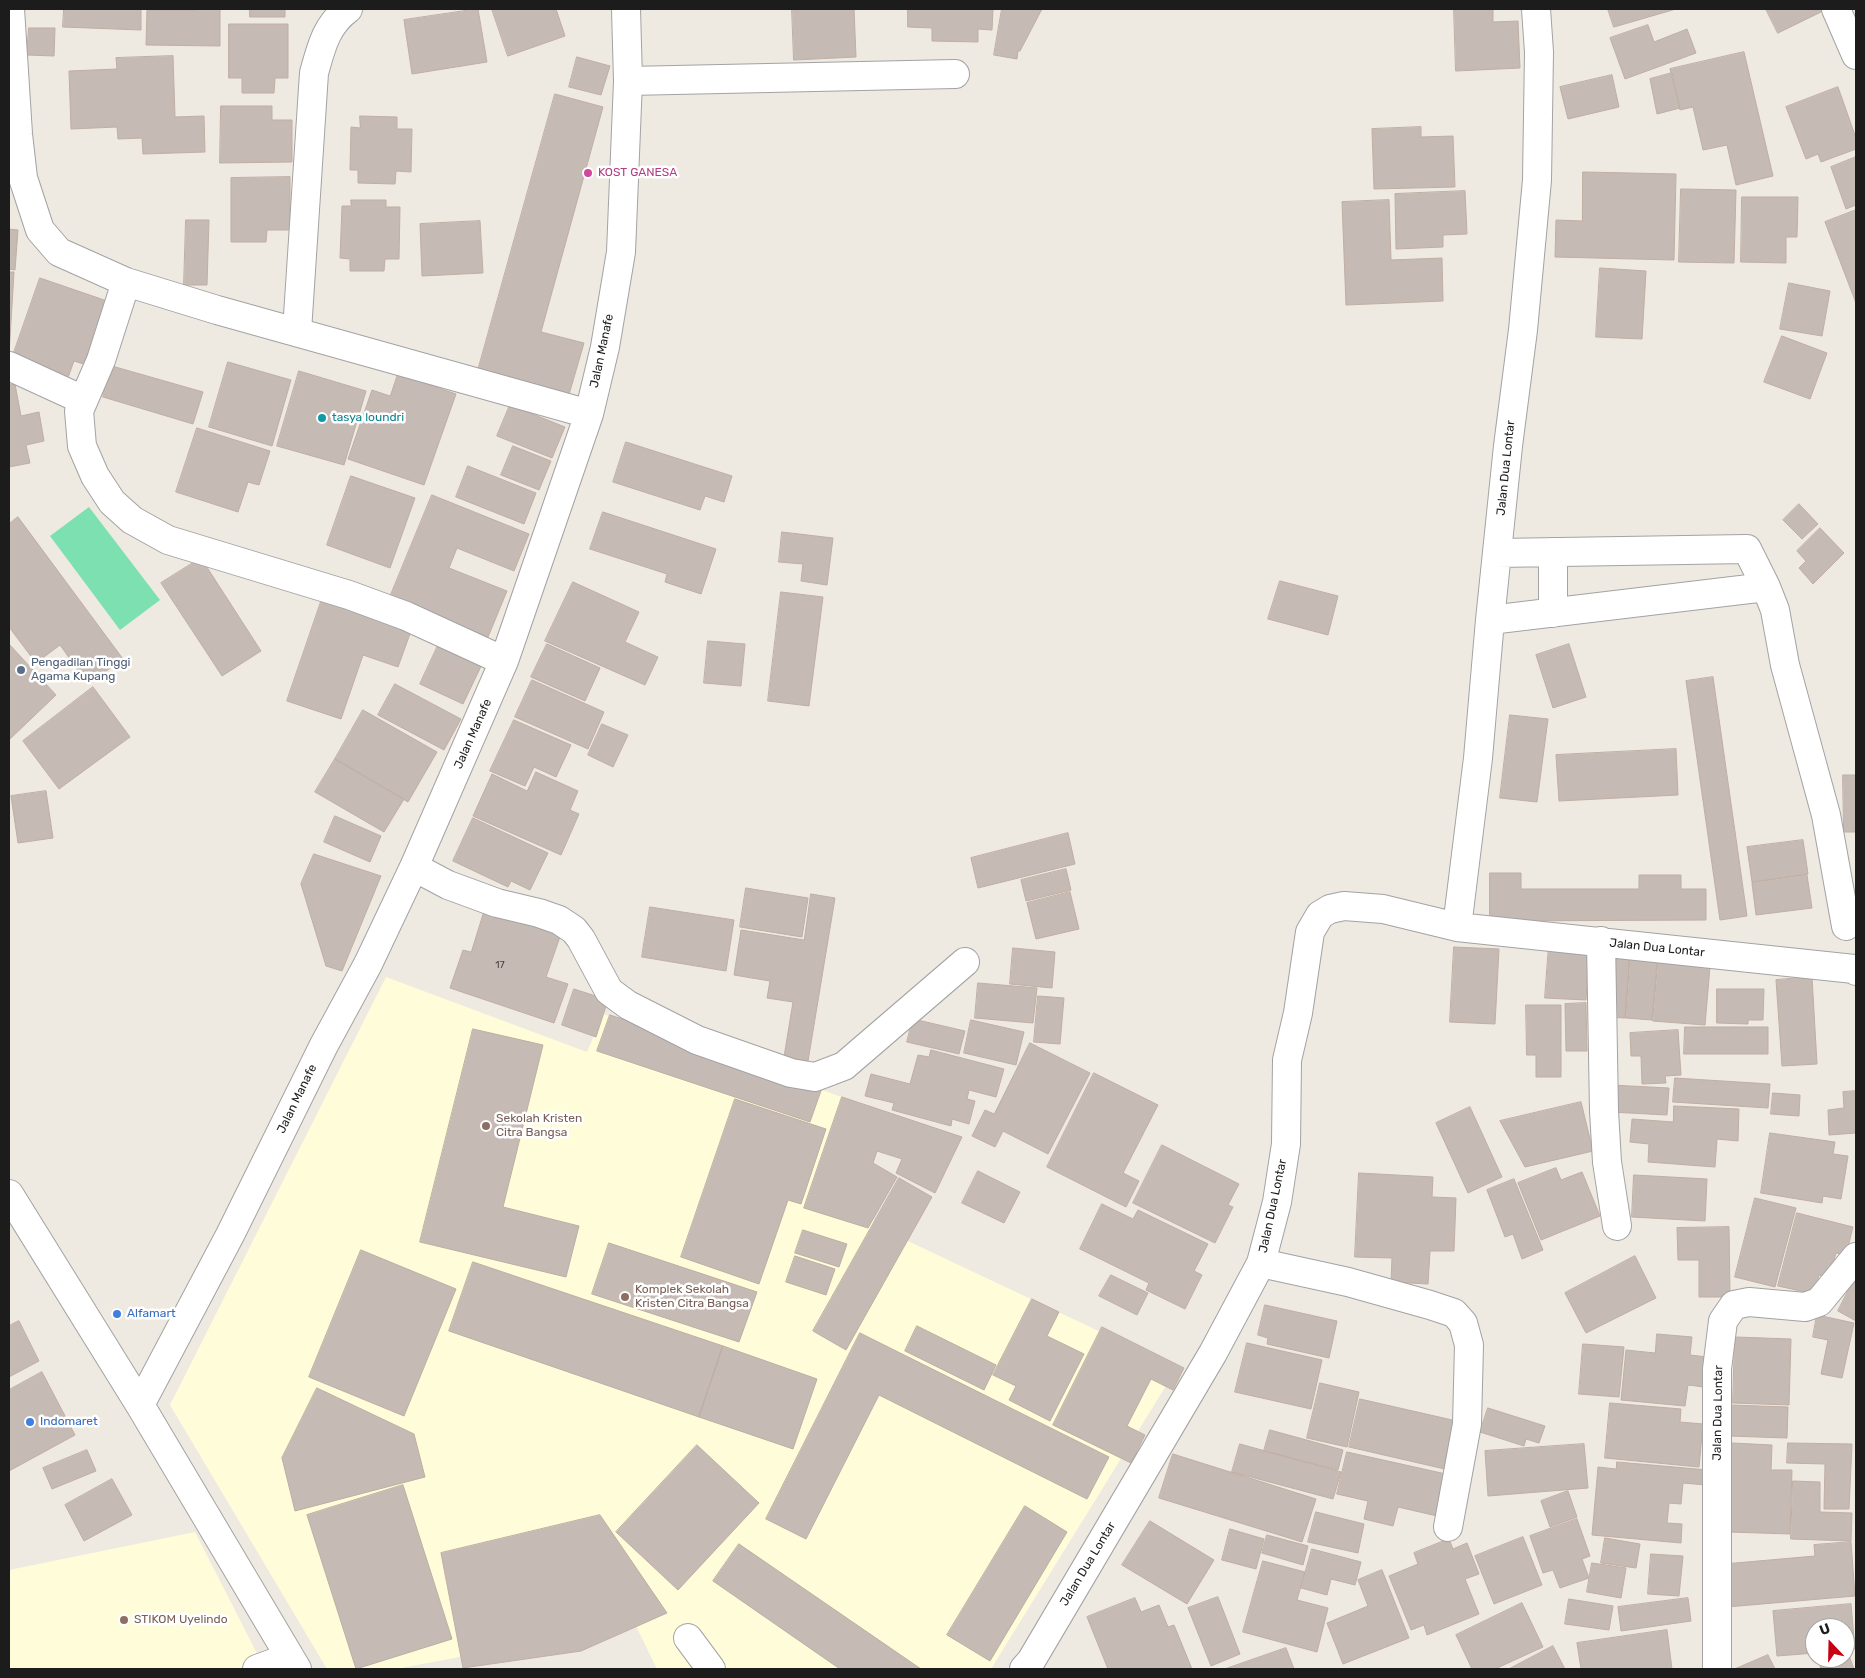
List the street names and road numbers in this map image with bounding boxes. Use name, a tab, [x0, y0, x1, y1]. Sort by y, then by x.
street label: Jalan Manafe	[587, 313, 617, 389]
street label: Jalan Dua Lontar	[1494, 420, 1518, 516]
street label: Jalan Manafe	[451, 697, 495, 771]
street label: Jalan Dua Lontar	[1609, 936, 1705, 960]
street label: Jalan Manafe	[274, 1062, 320, 1136]
street label: Jalan Dua Lontar	[1256, 1158, 1290, 1254]
street label: Jalan Dua Lontar	[1710, 1365, 1726, 1461]
street label: Jalan Dua Lontar	[1057, 1519, 1119, 1609]

